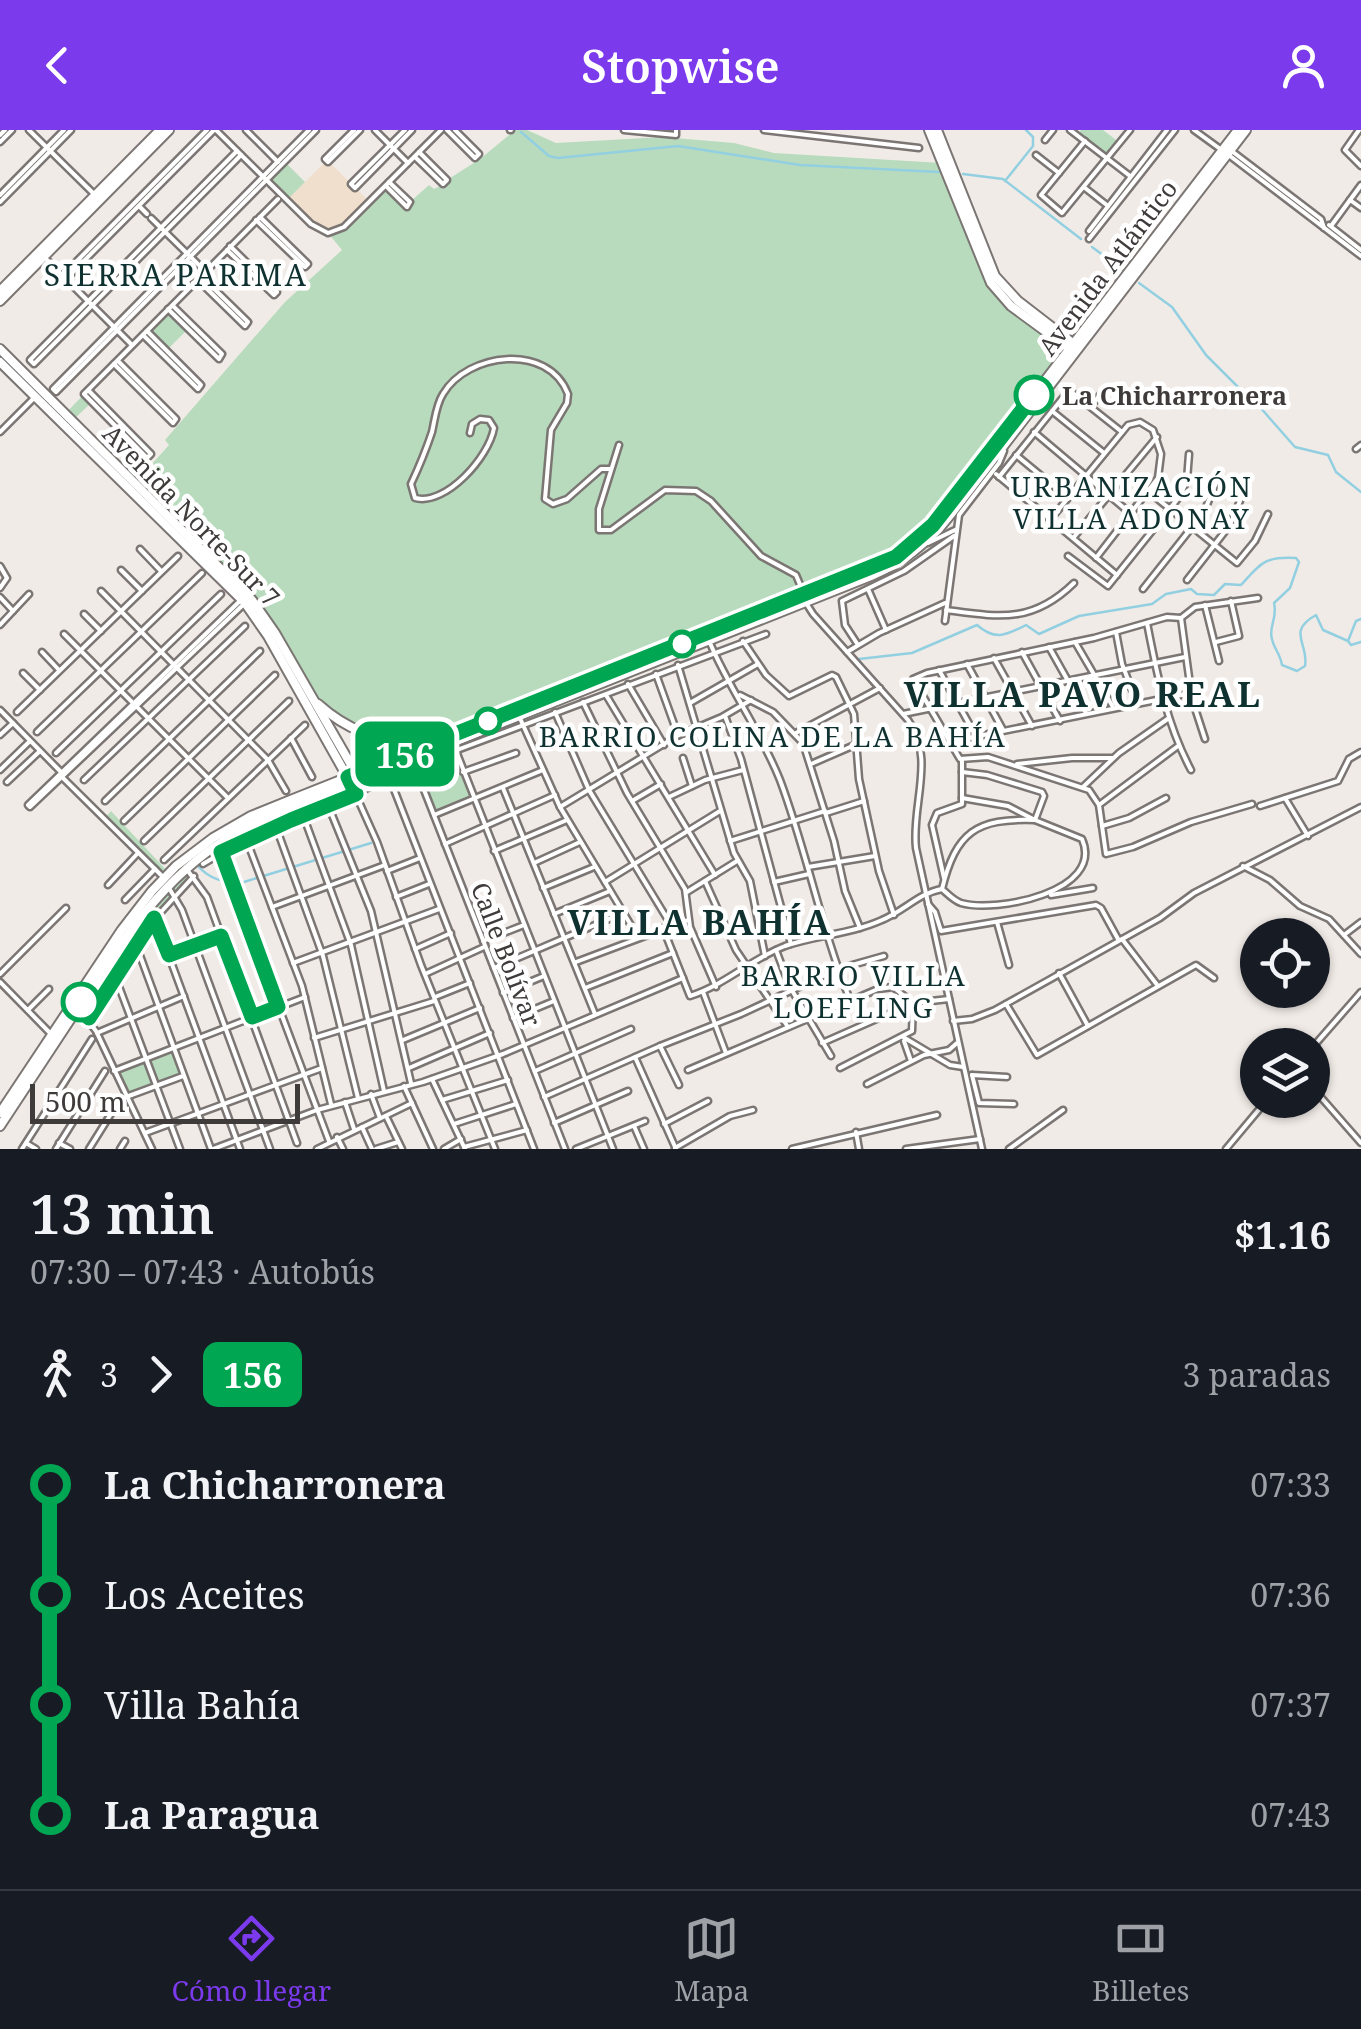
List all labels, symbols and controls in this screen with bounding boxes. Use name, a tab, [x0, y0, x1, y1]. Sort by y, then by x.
text: Stopwise	[581, 35, 780, 96]
icon: back	[30, 38, 85, 93]
icon: person	[1276, 38, 1331, 93]
street label: Avenida Atlántico	[1030, 172, 1184, 362]
district label: SIERRA PARIMA	[44, 254, 308, 295]
marker: La Chicharronera	[1015, 376, 1053, 414]
place label: La Chicharronera	[1062, 378, 1287, 412]
street label: Avenida Norte-Sur 7	[96, 417, 288, 613]
district label: URBANIZACIÓN VILLA ADONAY	[1011, 467, 1253, 537]
unlabelled marker	[669, 631, 695, 657]
district label: VILLA PAVO REAL	[904, 670, 1262, 717]
unlabelled marker	[475, 708, 501, 734]
district label: BARRIO COLINA DE LA BAHÍA	[539, 717, 1007, 755]
line badge: 156	[348, 722, 462, 786]
text: 156	[375, 731, 435, 778]
street label: Calle Bolívar	[464, 877, 550, 1031]
district label: VILLA BAHÍA	[567, 898, 833, 945]
map controls	[1240, 918, 1330, 1118]
button: locate	[1240, 918, 1330, 1008]
district label: BARRIO VILLA LOEFLING	[741, 956, 967, 1026]
unlabelled marker	[62, 983, 100, 1021]
button: layers	[1240, 1028, 1330, 1118]
scale bar	[30, 1079, 300, 1124]
text: 500 m	[45, 1082, 126, 1120]
text: 13 min	[30, 1175, 215, 1250]
text: $1.16	[1234, 1208, 1331, 1260]
text: 07:30 – 07:43 · Autobús	[30, 1250, 375, 1293]
icon: walk	[30, 1347, 85, 1402]
icon: forward	[133, 1347, 188, 1402]
text: 156	[223, 1351, 282, 1398]
text: 3	[100, 1353, 118, 1396]
text: 3 paradas	[1183, 1353, 1331, 1396]
text: La Chicharronera	[104, 1458, 446, 1510]
text: 07:33	[1250, 1463, 1331, 1506]
text: Los Aceites	[104, 1568, 305, 1620]
text: 07:36	[1250, 1573, 1331, 1616]
text: Villa Bahía	[104, 1678, 301, 1730]
text: 07:37	[1250, 1683, 1331, 1726]
text: La Paragua	[104, 1788, 320, 1840]
text: 07:43	[1250, 1793, 1331, 1836]
tab: Cómo llegar	[172, 1911, 331, 2009]
tab: Mapa	[674, 1911, 749, 2009]
tab: Billetes	[1092, 1911, 1189, 2009]

